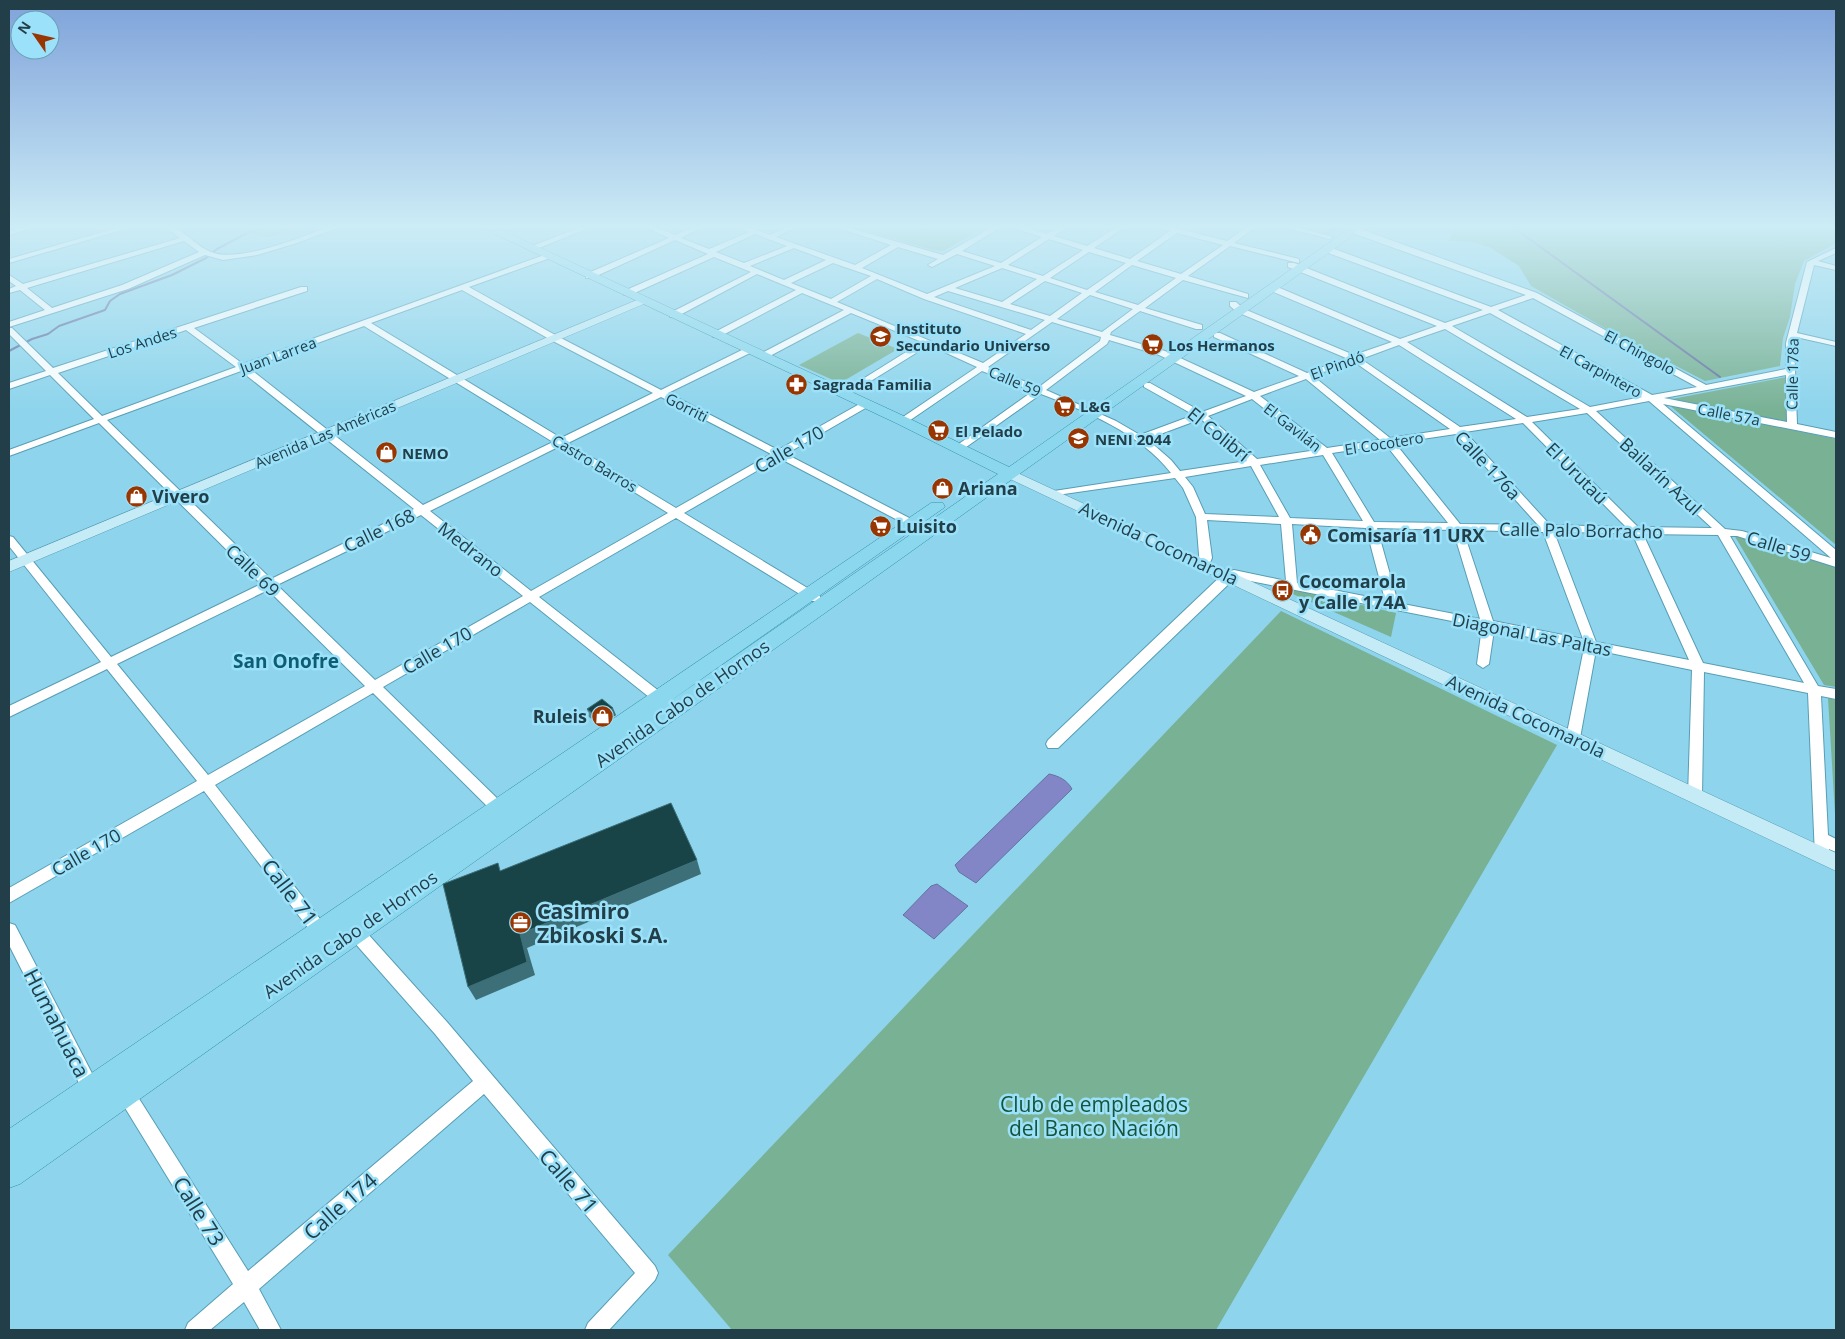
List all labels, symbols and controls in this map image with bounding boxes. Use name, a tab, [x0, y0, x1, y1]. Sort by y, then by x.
north arrow	[10, 10, 60, 60]
text: N	[13, 17, 35, 37]
place label: Instituto Secundario Universo	[896, 318, 1050, 355]
street label: Los Andes	[105, 321, 179, 363]
school or university icon: Instituto Secundario Universo	[868, 325, 892, 349]
street label: El Chingolo	[1601, 325, 1679, 379]
street label: Juan Larrea	[235, 332, 319, 379]
supermarket icon: Los Hermanos	[1140, 333, 1164, 357]
place label: Los Hermanos	[1168, 335, 1275, 355]
street label: Calle 178a	[1781, 338, 1803, 410]
street label: El Carpintero	[1556, 340, 1646, 402]
street label: El Pindó	[1307, 346, 1367, 384]
street label: Calle 59	[986, 361, 1044, 401]
pharmacy icon: Sagrada Familia	[785, 372, 809, 396]
place label: Sagrada Familia	[813, 374, 932, 394]
street label: Gorriti	[662, 388, 712, 426]
supermarket icon: L&G	[1052, 394, 1076, 418]
street label: Avenida Las Américas	[251, 395, 399, 473]
place label: L&G	[1080, 396, 1111, 416]
street label: El Gavilán	[1260, 398, 1326, 456]
street label: Calle 57a	[1696, 398, 1762, 430]
street label: El Colibrí	[1183, 402, 1255, 467]
supermarket icon: El Pelado	[927, 419, 951, 443]
street label: Calle 170	[750, 420, 828, 478]
place label: El Pelado	[955, 421, 1023, 441]
street label: Calle 176a	[1450, 425, 1526, 505]
school or university icon: NENI 2044	[1067, 427, 1091, 451]
street label: El Cocotero	[1343, 427, 1425, 459]
place label: NENI 2044	[1095, 429, 1171, 449]
street label: Castro Barros	[549, 430, 641, 496]
street label: Bailarín Azul	[1615, 432, 1707, 520]
street label: El Urutaú	[1541, 437, 1613, 509]
shop icon: NEMO	[374, 441, 398, 465]
place label: NEMO	[402, 443, 449, 463]
shop icon: Ariana	[930, 476, 954, 500]
place label: Ariana	[958, 476, 1018, 500]
shop icon: Vivero	[124, 484, 148, 508]
place label: Vivero	[152, 484, 209, 508]
street label: Avenida Cocomarola	[1076, 496, 1242, 590]
street label: Calle 168	[340, 503, 418, 557]
supermarket icon: Luisito	[868, 514, 892, 538]
place label: Luisito	[896, 514, 957, 538]
street label: Medrano	[433, 516, 509, 582]
street label: Calle Palo Borracho	[1499, 517, 1663, 543]
public building icon: Comisaría 11 URX	[1299, 523, 1323, 547]
place label: Comisaría 11 URX	[1327, 523, 1485, 547]
street label: Calle 59	[1744, 525, 1814, 567]
street label: Calle 69	[221, 539, 285, 601]
place label: Cocomarola y Calle 174A	[1299, 569, 1406, 614]
bus stop icon: Cocomarola y Calle 174A	[1271, 579, 1295, 603]
street label: Diagonal Las Paltas	[1450, 607, 1614, 661]
street label: Calle 170	[398, 621, 476, 679]
street label: Avenida Cabo de Hornos	[590, 634, 774, 772]
district label: San Onofre	[233, 648, 339, 674]
street label: Avenida Cocomarola	[1443, 669, 1609, 763]
place label: Ruleis	[533, 704, 587, 728]
shop icon: Ruleis	[591, 704, 615, 728]
street label: Calle 170	[47, 823, 125, 881]
street label: Calle 71	[256, 853, 324, 931]
street label: Avenida Cabo de Hornos	[258, 865, 442, 1003]
place label: Casimiro Zbikoski S.A.	[537, 897, 668, 949]
office icon: Casimiro Zbikoski S.A.	[509, 911, 533, 935]
street label: Humahuaca	[18, 964, 96, 1082]
park label: Club de empleados del Banco Nación	[1000, 1090, 1188, 1142]
street label: Calle 71	[533, 1143, 605, 1219]
street label: Calle 174	[297, 1166, 383, 1246]
street label: Calle 73	[167, 1171, 231, 1251]

